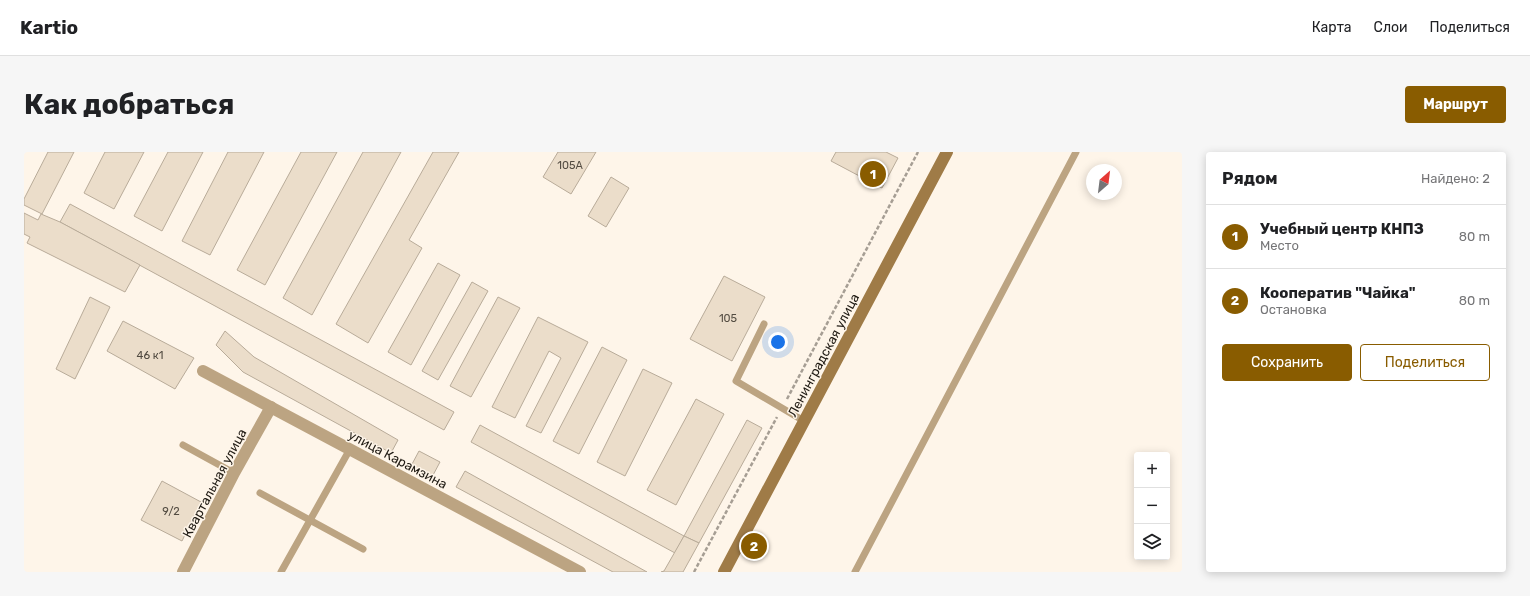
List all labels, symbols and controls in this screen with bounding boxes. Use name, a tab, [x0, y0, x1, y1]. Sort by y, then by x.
text: Kartio	[20, 16, 78, 39]
text: Карта	[1312, 19, 1352, 36]
text: Слои	[1374, 19, 1408, 36]
text: Поделиться	[1430, 19, 1510, 36]
button: Маршрут	[1405, 86, 1506, 123]
text: Как добраться	[24, 88, 234, 121]
house number: 105А	[557, 159, 583, 172]
pin: 1	[860, 159, 886, 189]
north arrow	[1086, 164, 1122, 200]
text: Рядом	[1222, 168, 1278, 188]
text: Найдено: 2	[1421, 171, 1490, 186]
text: Учебный центр КНПЗ	[1260, 220, 1424, 238]
text: 1	[1232, 229, 1238, 244]
text: 80 m	[1459, 229, 1490, 244]
text: Место	[1260, 238, 1299, 253]
text: Кооператив "Чайка"	[1260, 284, 1416, 302]
street label: Ленинградская улица	[785, 291, 862, 419]
text: 2	[1231, 293, 1239, 308]
text: 80 m	[1459, 293, 1490, 308]
text: Остановка	[1260, 302, 1327, 317]
house number: 105	[719, 312, 738, 325]
your location	[768, 332, 788, 352]
button: Сохранить	[1222, 344, 1352, 381]
button: Поделиться	[1360, 344, 1490, 381]
house number: 46 к1	[137, 349, 163, 362]
street label: Квартальная улица	[179, 426, 250, 540]
street label: улица Карамзина	[346, 427, 450, 492]
map controls	[1134, 452, 1170, 560]
button: +	[1134, 452, 1170, 488]
button: −	[1134, 488, 1170, 524]
house number: 9/2	[162, 505, 180, 518]
button: layers	[1134, 524, 1170, 560]
pin: 2	[741, 531, 767, 561]

